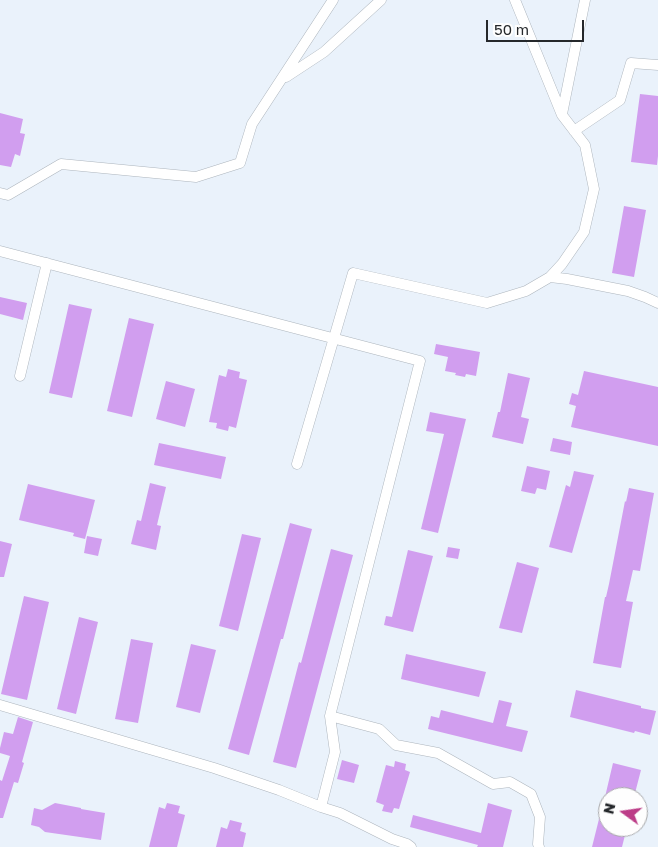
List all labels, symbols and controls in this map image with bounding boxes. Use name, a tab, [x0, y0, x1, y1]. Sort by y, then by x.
scale bar	[488, 10, 586, 42]
text: 50 m	[494, 20, 529, 38]
north arrow	[598, 787, 648, 837]
text: N	[599, 801, 618, 816]

